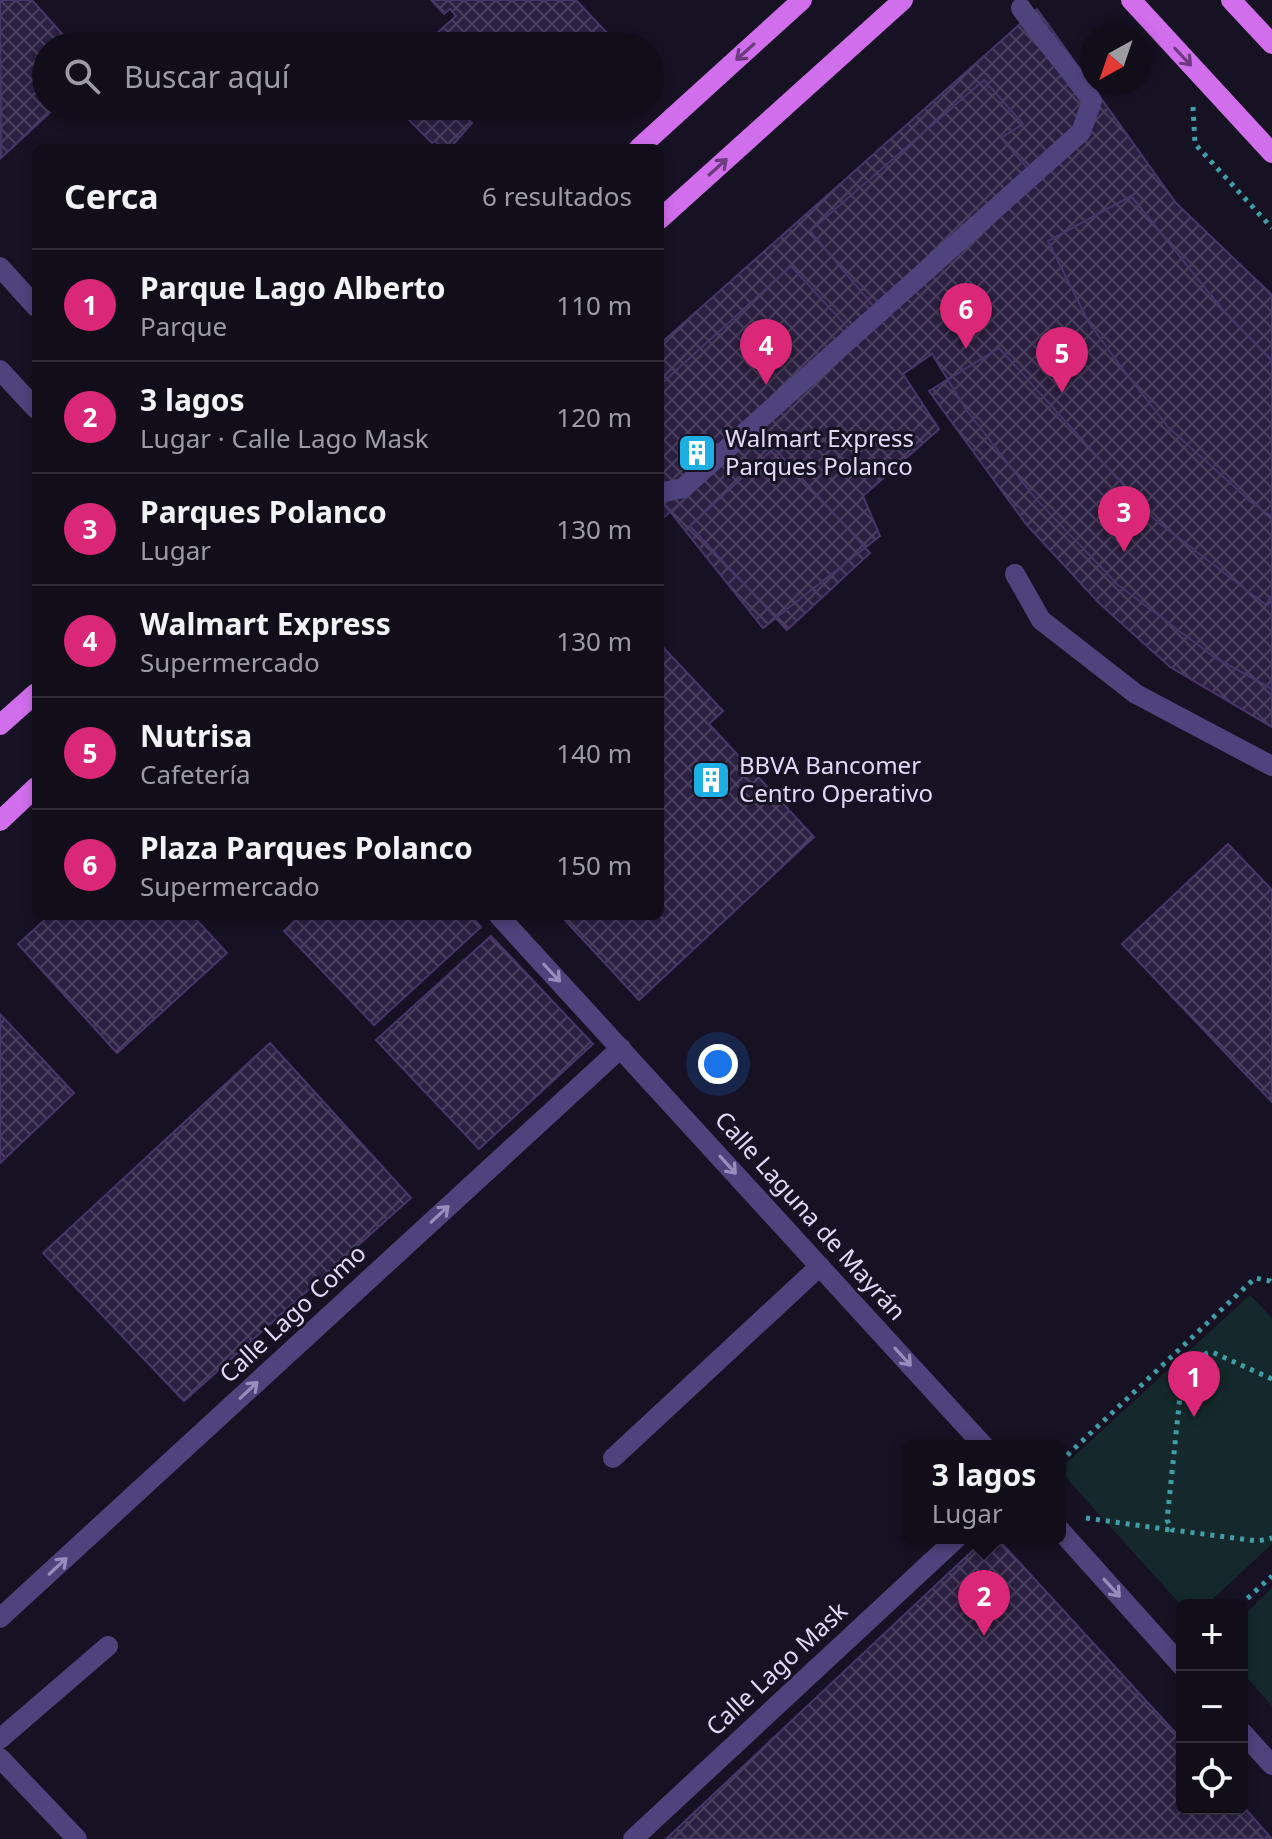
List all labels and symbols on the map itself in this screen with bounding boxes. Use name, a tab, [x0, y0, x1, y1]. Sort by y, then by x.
north arrow	[1080, 24, 1152, 96]
one-way arrow	[735, 43, 755, 61]
one-way arrow	[1174, 47, 1192, 67]
one-way arrow	[707, 158, 728, 177]
pin: 6	[940, 283, 992, 349]
pin: 4	[740, 319, 792, 385]
pin: 5	[1036, 327, 1088, 393]
place label: Walmart Express Parques Polanco	[725, 421, 914, 482]
building icon: Walmart Express Parques Polanco	[676, 432, 718, 474]
pin: 3	[1098, 486, 1150, 552]
place label: BBVA Bancomer Centro Operativo	[739, 748, 933, 809]
building icon: BBVA Bancomer Centro Operativo	[690, 759, 732, 801]
one-way arrow	[543, 963, 561, 983]
your location	[698, 1044, 738, 1084]
street label: Calle Laguna de Mayrán	[708, 1103, 914, 1327]
one-way arrow	[718, 1155, 737, 1175]
one-way arrow	[430, 1205, 450, 1223]
street label: Calle Lago Como	[212, 1236, 372, 1389]
one-way arrow	[893, 1346, 912, 1367]
pin: 1	[1168, 1351, 1220, 1417]
one-way arrow	[239, 1380, 259, 1399]
one-way arrow	[47, 1557, 67, 1575]
pin: 2	[958, 1570, 1010, 1636]
one-way arrow	[1103, 1578, 1121, 1598]
street label: Calle Lago Mask	[698, 1594, 854, 1742]

